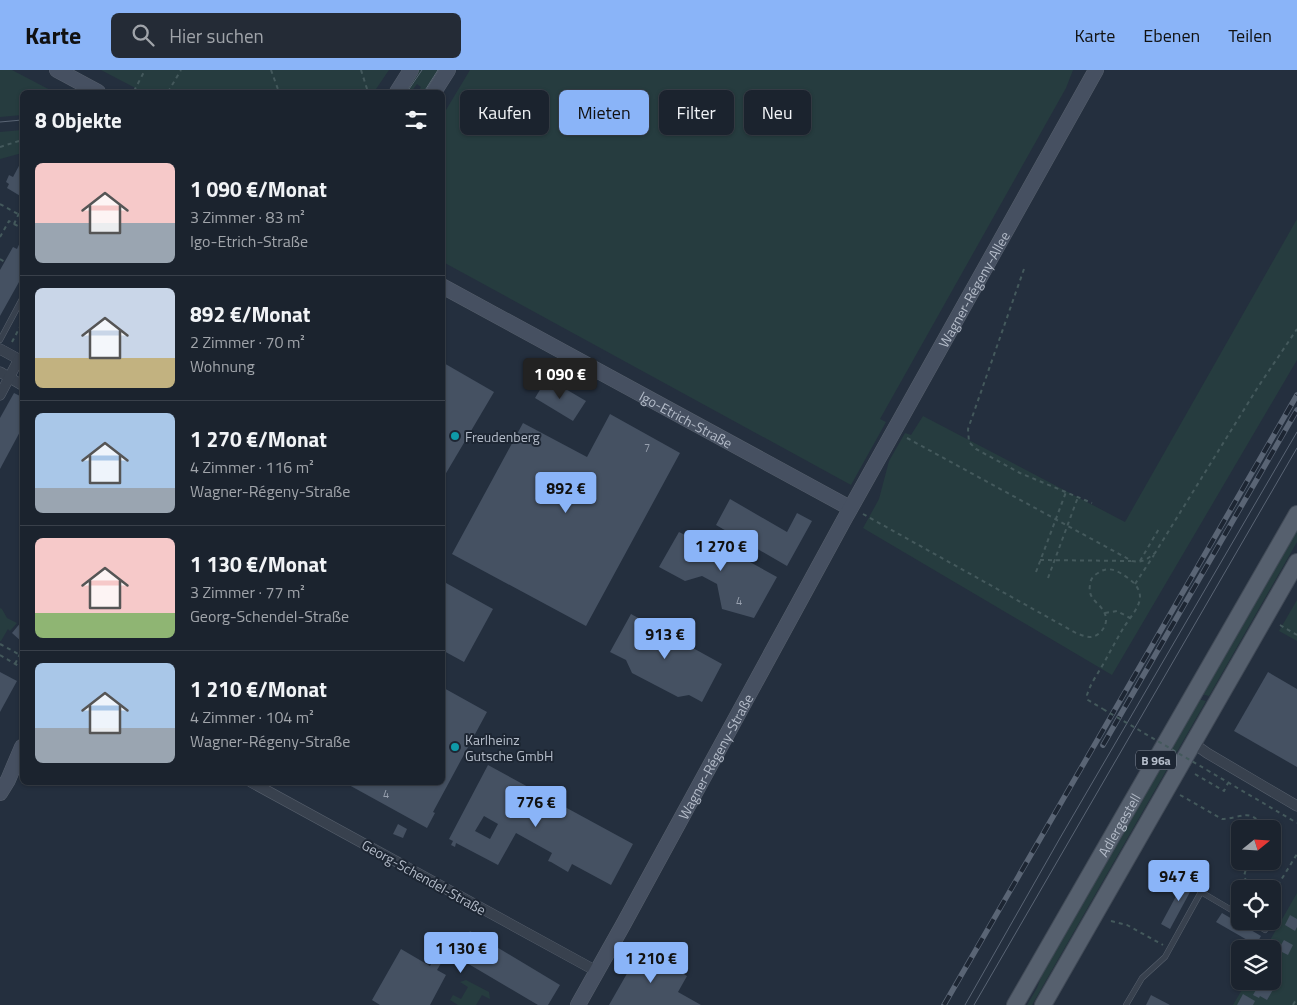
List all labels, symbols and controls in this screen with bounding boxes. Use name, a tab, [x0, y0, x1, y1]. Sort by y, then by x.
search box	[111, 13, 461, 58]
text: Karte	[25, 17, 81, 53]
icon: search	[129, 21, 157, 49]
text: Hier suchen	[169, 21, 264, 50]
text: Karte	[1074, 22, 1115, 49]
text: Ebenen	[1143, 22, 1200, 49]
text: Teilen	[1228, 22, 1272, 49]
chip: Kaufen	[460, 90, 549, 135]
chip: Mieten	[559, 90, 649, 135]
chip: Filter	[659, 90, 734, 135]
chip: Neu	[744, 90, 811, 135]
text: 8 Objekte	[35, 104, 122, 136]
icon: filters	[402, 106, 430, 134]
text: 1 090 €/Monat	[190, 173, 327, 205]
icon: home	[75, 183, 135, 243]
text: 3 Zimmer · 83 m²	[190, 205, 305, 229]
street label: Wagner-Régeny-Allee	[932, 227, 1014, 351]
text: Igo-Etrich-Straße	[190, 229, 308, 253]
text: 892 €/Monat	[190, 298, 311, 330]
icon: home	[75, 308, 135, 368]
text: 2 Zimmer · 70 m²	[190, 330, 305, 354]
text: Wohnung	[190, 354, 255, 378]
pin: 1 090 €	[514, 358, 606, 400]
text: 1 090 €	[534, 362, 586, 386]
street label: Igo-Etrich-Straße	[636, 385, 737, 453]
text: 1 270 €/Monat	[190, 423, 327, 455]
place label: Freudenberg	[465, 426, 540, 447]
marker: Freudenberg	[449, 430, 461, 442]
icon: home	[75, 433, 135, 493]
house number: 7	[644, 440, 650, 456]
text: 4 Zimmer · 116 m²	[190, 455, 314, 479]
pin: 892 €	[531, 472, 601, 514]
text: 892 €	[546, 476, 586, 500]
text: Wagner-Régeny-Straße	[190, 479, 350, 503]
pin: 1 270 €	[675, 530, 767, 572]
text: 1 270 €	[695, 534, 747, 558]
text: 1 130 €/Monat	[190, 548, 327, 580]
icon: home	[75, 558, 135, 618]
text: 3 Zimmer · 77 m²	[190, 580, 305, 604]
house number: 4	[736, 593, 742, 609]
text: Georg-Schendel-Straße	[190, 604, 349, 628]
pin: 913 €	[630, 618, 700, 660]
text: 913 €	[645, 622, 685, 646]
text: 1 210 €/Monat	[190, 673, 327, 705]
icon: home	[75, 683, 135, 743]
street label: Wagner-Régeny-Straße	[672, 690, 758, 823]
text: 4 Zimmer · 104 m²	[190, 705, 314, 729]
text: Wagner-Régeny-Straße	[190, 729, 350, 753]
place label: Karlheinz Gutsche GmbH	[465, 729, 553, 766]
marker: Karlheinz Gutsche GmbH	[449, 741, 461, 753]
road number: B 96a	[1136, 750, 1176, 770]
house number: 4	[383, 786, 389, 802]
pin: 776 €	[501, 786, 571, 828]
street label: Adlergestell	[1092, 789, 1145, 860]
text: 776 €	[516, 790, 556, 814]
north arrow	[1231, 820, 1281, 870]
map controls	[1231, 820, 1281, 990]
street label: Georg-Schendel-Straße	[358, 834, 490, 920]
pin: 947 €	[1144, 860, 1214, 902]
text: 947 €	[1159, 864, 1199, 888]
button: locate	[1231, 880, 1281, 930]
pin: 1 130 €	[415, 932, 507, 974]
text: 1 130 €	[435, 936, 487, 960]
button: layers	[1231, 940, 1281, 990]
pin: 1 210 €	[605, 942, 697, 984]
text: 1 210 €	[625, 946, 677, 970]

